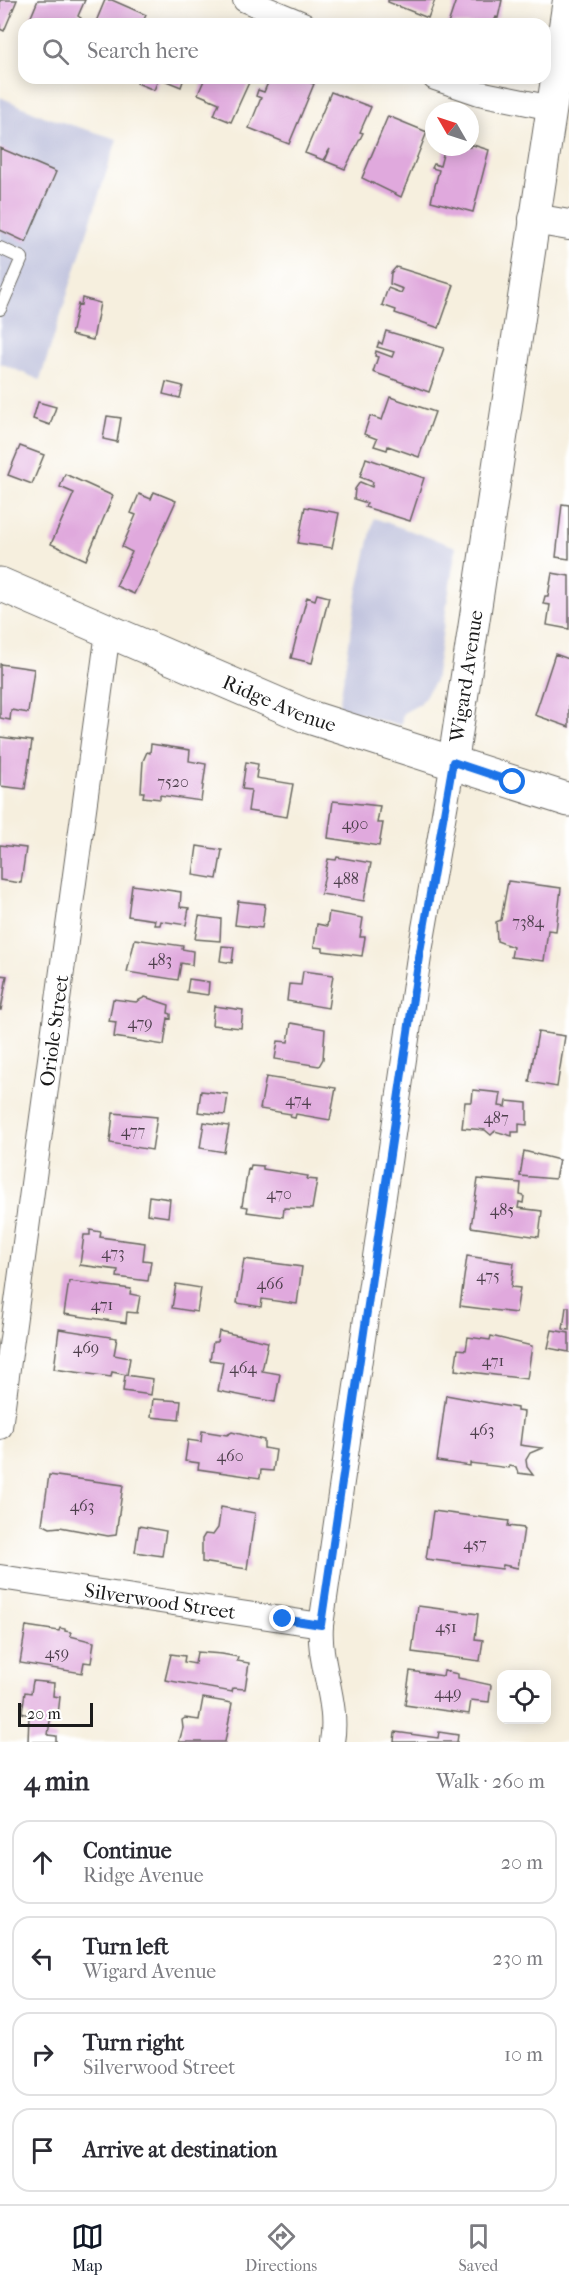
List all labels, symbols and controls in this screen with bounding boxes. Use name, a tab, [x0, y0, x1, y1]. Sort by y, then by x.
search box	[18, 18, 551, 84]
icon: search	[39, 35, 72, 68]
text: Search here	[87, 38, 199, 64]
north arrow	[425, 102, 479, 156]
street label: Wigard Avenue	[445, 608, 487, 745]
street label: Ridge Avenue	[219, 670, 339, 736]
route start	[499, 768, 525, 794]
house number: 7520	[157, 772, 189, 791]
house number: 490	[342, 814, 368, 833]
house number: 488	[333, 869, 359, 888]
house number: 7384	[512, 912, 544, 931]
house number: 483	[148, 950, 172, 969]
street label: Oriole Street	[35, 973, 73, 1088]
house number: 479	[127, 1013, 153, 1032]
house number: 474	[285, 1090, 311, 1109]
house number: 487	[483, 1108, 509, 1127]
house number: 477	[121, 1121, 145, 1140]
house number: 470	[266, 1184, 292, 1203]
house number: 485	[490, 1200, 514, 1219]
house number: 473	[101, 1243, 125, 1262]
house number: 475	[476, 1266, 500, 1285]
house number: 466	[257, 1274, 284, 1293]
house number: 471	[91, 1295, 113, 1314]
house number: 469	[73, 1338, 99, 1357]
house number: 471	[482, 1351, 504, 1370]
house number: 464	[229, 1358, 257, 1377]
house number: 463	[470, 1420, 494, 1439]
house number: 460	[217, 1446, 243, 1465]
house number: 463	[70, 1496, 94, 1515]
house number: 457	[463, 1534, 487, 1553]
street label: Silverwood Street	[83, 1578, 237, 1624]
route end	[269, 1605, 295, 1631]
house number: 451	[435, 1617, 457, 1636]
house number: 459	[45, 1643, 69, 1662]
map controls	[497, 1670, 551, 1724]
button: locate	[497, 1670, 551, 1724]
house number: 449	[434, 1683, 462, 1702]
scale bar	[18, 1700, 93, 1728]
text: 20 m	[27, 1704, 61, 1723]
text: 4 min	[24, 1766, 89, 1797]
text: Walk · 260 m	[436, 1770, 545, 1793]
text: Continue	[83, 1838, 172, 1864]
icon: ahead	[26, 1846, 59, 1879]
text: 20 m	[501, 1851, 543, 1874]
text: Ridge Avenue	[83, 1864, 204, 1887]
text: Turn left	[83, 1934, 169, 1960]
icon: left	[26, 1942, 59, 1975]
text: 230 m	[493, 1947, 543, 1970]
text: Wigard Avenue	[83, 1960, 216, 1983]
text: Turn right	[83, 2030, 184, 2056]
icon: right	[26, 2038, 59, 2071]
text: 10 m	[504, 2043, 543, 2066]
text: Silverwood Street	[83, 2056, 235, 2079]
icon: arrive	[26, 2134, 59, 2167]
text: Arrive at destination	[83, 2137, 277, 2163]
tab: Map	[71, 2220, 104, 2275]
tab: Directions	[245, 2220, 317, 2275]
tab: Saved	[459, 2220, 498, 2275]

